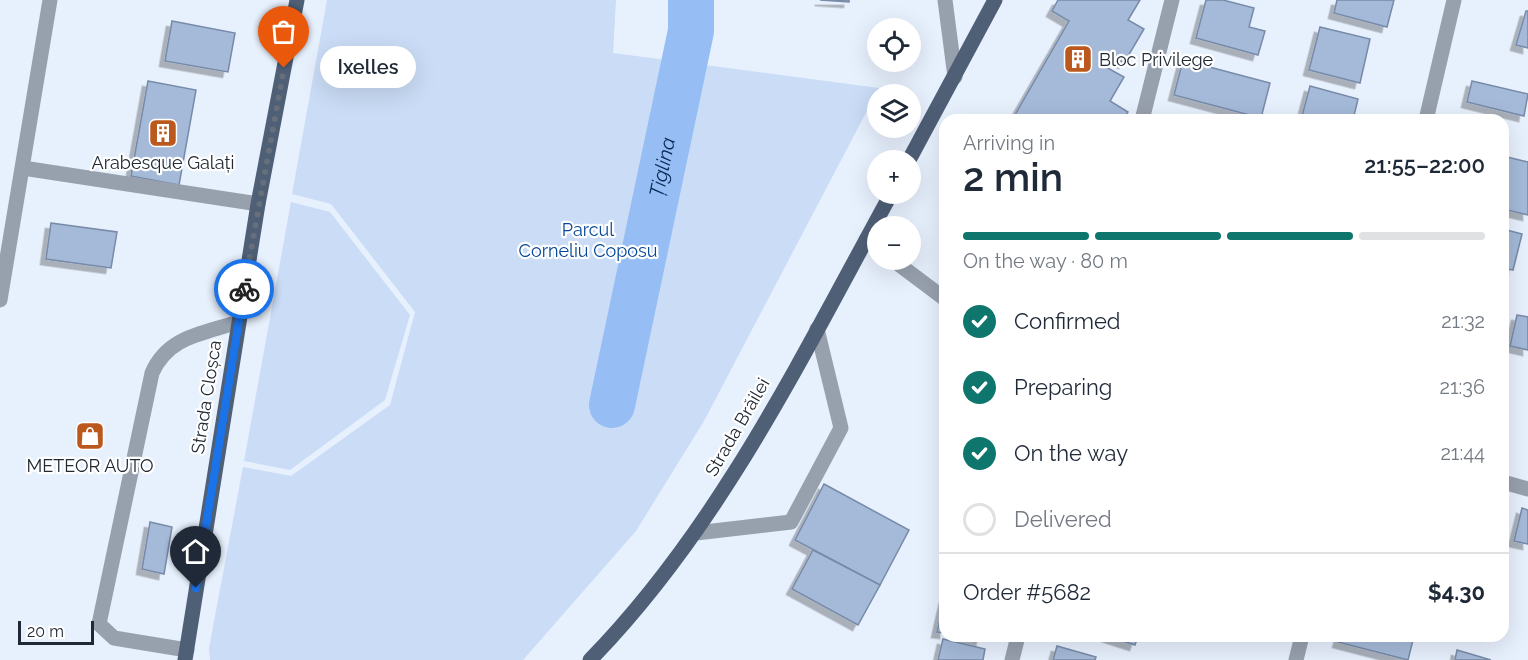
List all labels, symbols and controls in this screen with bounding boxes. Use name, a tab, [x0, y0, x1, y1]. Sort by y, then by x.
pin	[258, 6, 309, 68]
icon: bag	[267, 15, 300, 48]
map controls	[867, 18, 921, 270]
button: locate	[867, 18, 921, 72]
building icon: Bloc Privilege	[1062, 43, 1094, 75]
callout: Ixelles	[320, 47, 416, 89]
place label: Bloc Privilege	[1099, 49, 1214, 70]
text: Ixelles	[337, 55, 399, 79]
button: layers	[867, 84, 921, 138]
building icon: Arabesque Galați	[147, 117, 179, 149]
text: Arriving in	[963, 131, 1055, 155]
water label: Țiglina	[644, 135, 680, 199]
button: +	[867, 150, 921, 204]
place label: Arabesque Galați	[92, 152, 234, 173]
text: 21:55–22:00	[1364, 152, 1485, 178]
text: 2 min	[963, 154, 1063, 200]
button: −	[867, 216, 921, 270]
park label: Parcul Corneliu Coposu	[519, 219, 657, 261]
text: On the way · 80 m	[963, 249, 1128, 273]
courier	[214, 259, 274, 319]
icon: bike	[228, 273, 261, 306]
icon: check	[963, 305, 996, 338]
text: Confirmed	[1014, 308, 1121, 334]
text: 21:32	[1441, 309, 1485, 333]
street label: Strada Cloșca	[187, 339, 225, 455]
icon: check	[963, 371, 996, 404]
street label: Strada Brăilei	[700, 374, 774, 480]
text: Preparing	[1014, 374, 1112, 400]
text: 21:36	[1440, 375, 1485, 399]
shop icon: METEOR AUTO	[74, 420, 106, 452]
icon: check	[963, 437, 996, 470]
text: On the way	[1014, 440, 1128, 466]
text: 21:44	[1440, 441, 1485, 465]
place label: METEOR AUTO	[26, 455, 154, 476]
text: Delivered	[1014, 506, 1112, 532]
pin	[170, 526, 221, 588]
icon: home	[179, 535, 212, 568]
text: Order #5682	[963, 579, 1091, 605]
text: $4.30	[1428, 579, 1485, 605]
scale bar	[18, 618, 94, 646]
text: 20 m	[27, 622, 64, 641]

